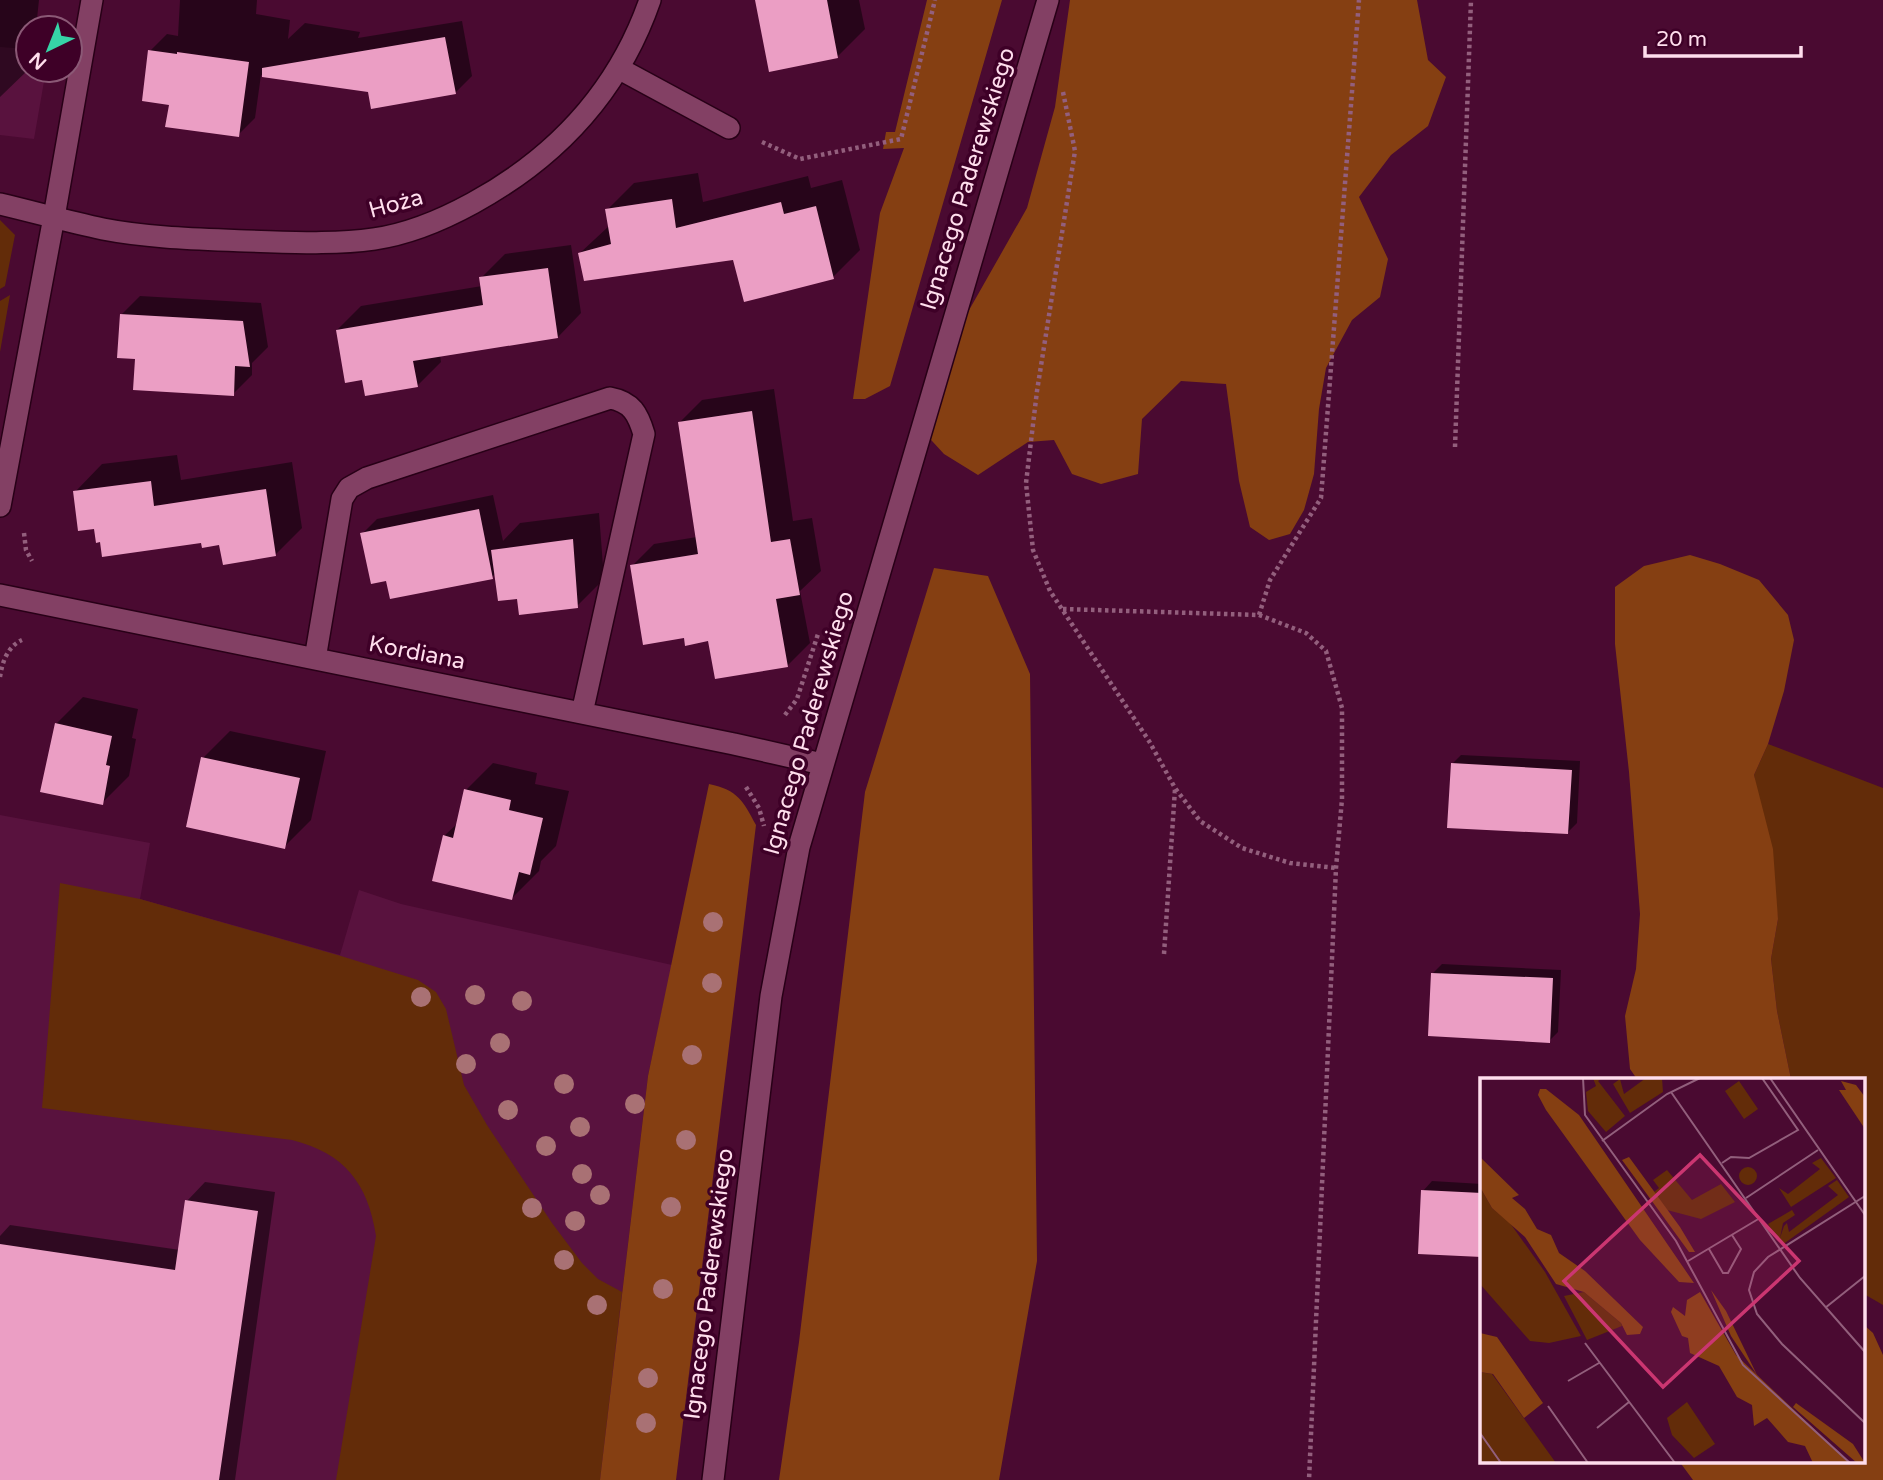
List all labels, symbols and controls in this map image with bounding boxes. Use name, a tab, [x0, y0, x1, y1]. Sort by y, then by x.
north arrow	[14, 14, 84, 84]
scale bar	[1645, 14, 1801, 58]
text: 20 m	[1656, 27, 1707, 52]
street label: Ignacego Paderewskiego	[915, 44, 1021, 314]
text: N	[25, 47, 51, 74]
street label: Hoża	[366, 183, 426, 225]
street label: Ignacego Paderewskiego	[758, 588, 860, 858]
street label: Kordiana	[366, 630, 468, 676]
inset map	[1480, 1078, 1866, 1462]
street label: Ignacego Paderewskiego	[678, 1147, 740, 1421]

